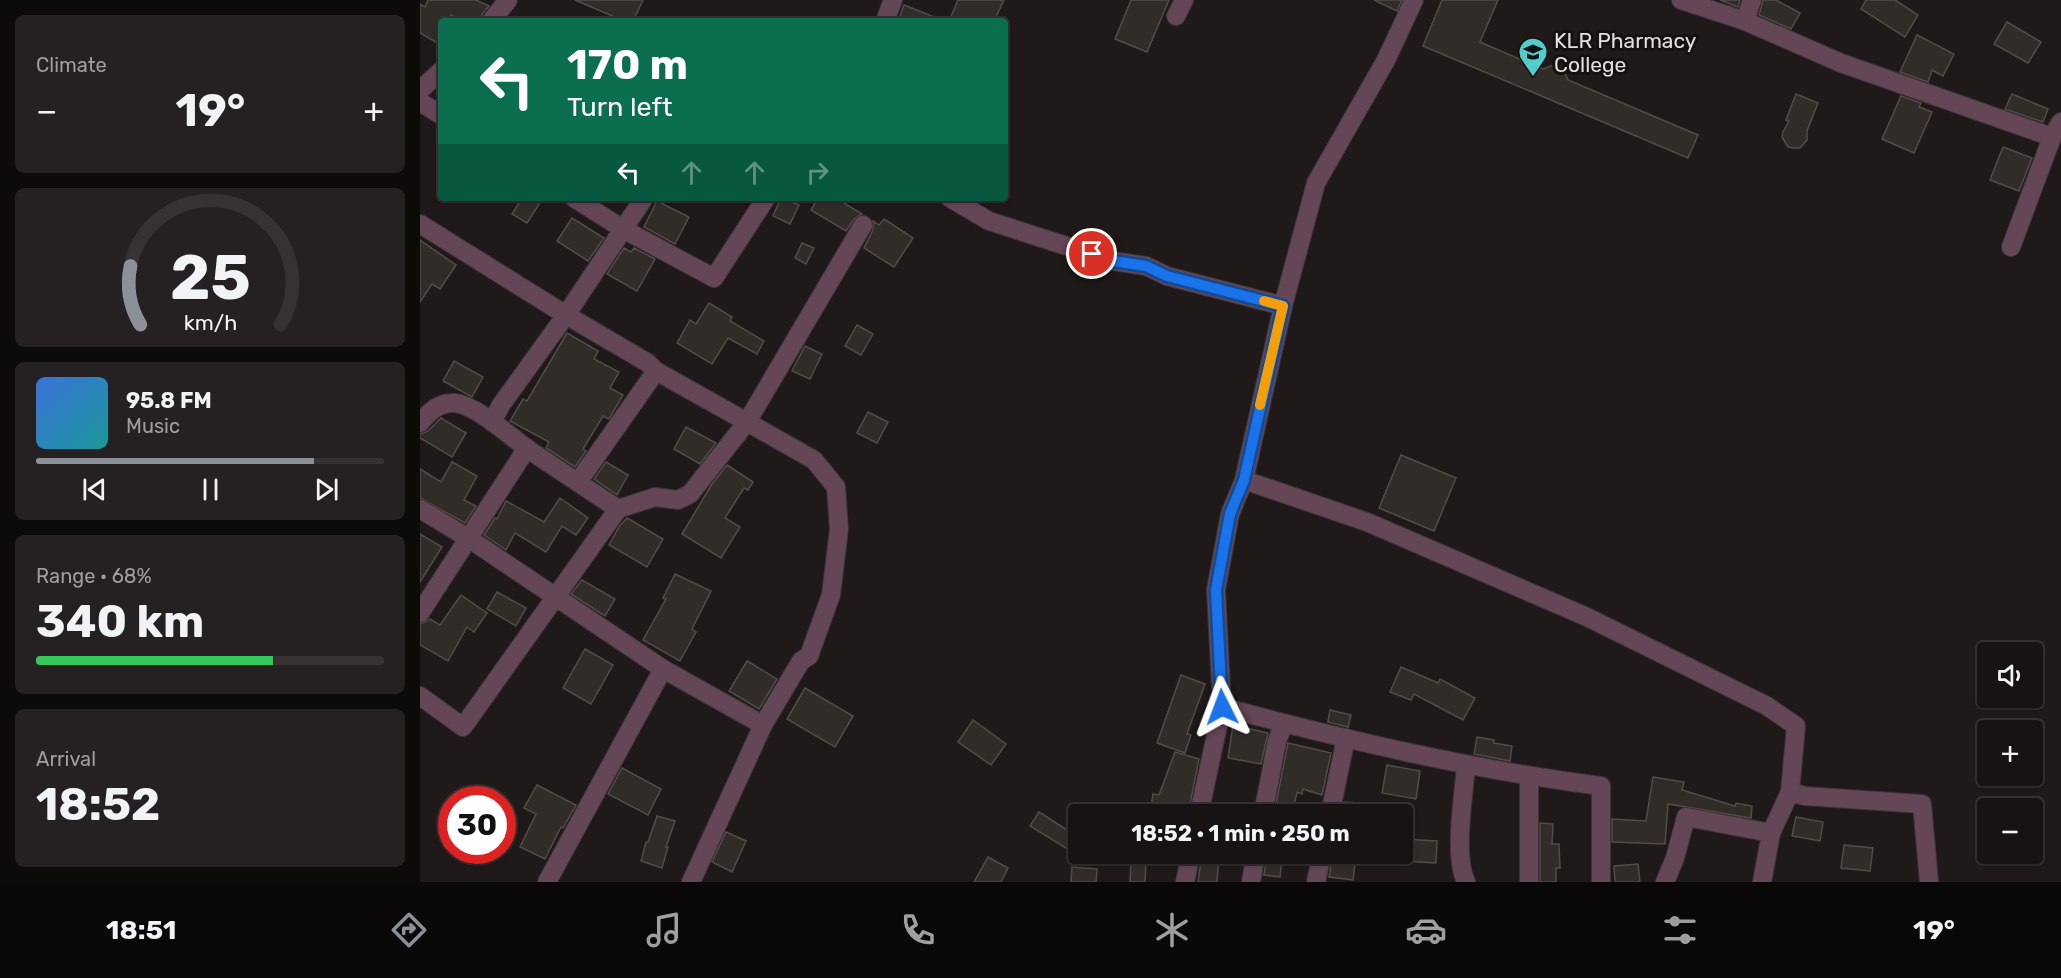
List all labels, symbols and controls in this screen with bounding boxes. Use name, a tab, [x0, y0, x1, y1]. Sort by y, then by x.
place label: KLR Pharmacy College	[1554, 28, 1697, 77]
school or university icon: KLR Pharmacy College	[1517, 36, 1549, 78]
text: 170 m	[567, 40, 688, 90]
icon: left	[468, 42, 546, 120]
text: Climate	[36, 53, 107, 77]
text: 19°	[176, 84, 245, 137]
text: −	[36, 91, 57, 130]
text: +	[363, 91, 384, 130]
text: Turn left	[567, 91, 672, 123]
icon: left	[612, 156, 645, 189]
icon: ahead	[675, 156, 708, 189]
icon: ahead	[738, 156, 771, 189]
icon: right	[801, 156, 834, 189]
pin	[1066, 228, 1117, 279]
icon: arrive	[1075, 237, 1108, 270]
text: 25	[170, 241, 250, 315]
text: km/h	[183, 310, 237, 335]
text: 95.8 FM	[126, 387, 212, 414]
text: Music	[126, 414, 180, 438]
icon: previous	[78, 473, 111, 506]
icon: pause	[194, 473, 227, 506]
icon: next	[310, 473, 343, 506]
text: Range · 68%	[36, 564, 152, 588]
text: 340 km	[36, 595, 204, 648]
map controls	[1977, 642, 2043, 864]
button: sound	[1977, 642, 2043, 708]
position arrow	[1190, 675, 1254, 739]
button: +	[1977, 720, 2043, 786]
text: Arrival	[36, 747, 96, 771]
text: 18:52	[36, 778, 160, 831]
speed limit sign: 30	[438, 786, 516, 864]
button: −	[1977, 798, 2043, 864]
text: 18:52 · 1 min · 250 m	[1131, 820, 1350, 847]
icon: directions	[388, 909, 430, 951]
icon: music	[643, 909, 685, 951]
icon: phone	[897, 909, 939, 951]
icon: climate	[1151, 909, 1193, 951]
icon: car	[1405, 909, 1447, 951]
icon: filters	[1659, 909, 1701, 951]
text: 18:51	[106, 914, 176, 946]
text: 19°	[1913, 914, 1955, 946]

